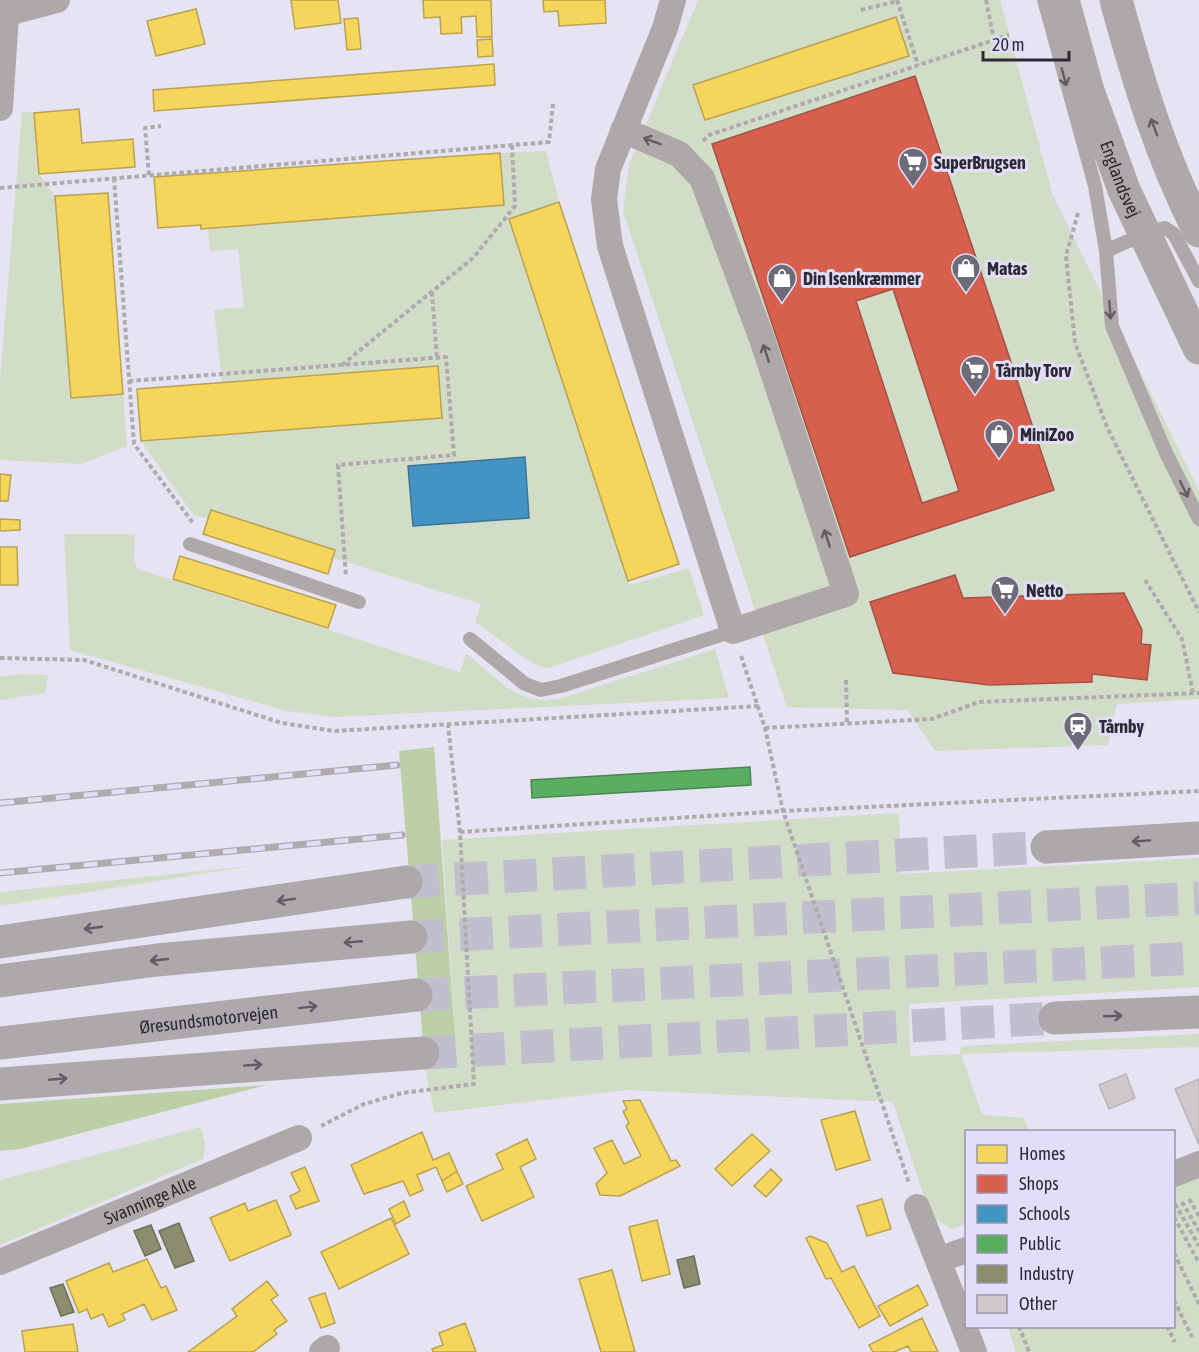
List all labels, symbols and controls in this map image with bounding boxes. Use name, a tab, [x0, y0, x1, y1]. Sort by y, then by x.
scale bar	[983, 24, 1068, 62]
text: 20 m	[992, 34, 1024, 55]
one-way arrow	[1059, 67, 1070, 86]
one-way arrow	[1148, 118, 1159, 137]
one-way arrow	[643, 135, 661, 146]
street label: Englandsvej	[1096, 138, 1146, 220]
supermarket icon: SuperBrugsen	[897, 146, 929, 188]
place label: SuperBrugsen	[934, 152, 1026, 173]
shop icon: Matas	[950, 252, 982, 294]
place label: Matas	[987, 258, 1028, 279]
shop icon: Din Isenkræmmer	[766, 262, 798, 304]
place label: Din Isenkræmmer	[803, 268, 921, 289]
one-way arrow	[1105, 299, 1116, 319]
one-way arrow	[760, 344, 771, 363]
supermarket icon: Tårnby Torv	[959, 354, 991, 396]
place label: Tårnby Torv	[996, 360, 1072, 381]
shop icon: MiniZoo	[983, 418, 1015, 460]
place label: MiniZoo	[1020, 424, 1074, 445]
one-way arrow	[1179, 480, 1191, 498]
one-way arrow	[821, 529, 832, 548]
supermarket icon: Netto	[989, 574, 1021, 616]
place label: Netto	[1026, 580, 1063, 601]
station icon: Tårnby	[1062, 710, 1094, 752]
place label: Tårnby	[1099, 716, 1144, 737]
one-way arrow	[1131, 836, 1151, 847]
one-way arrow	[276, 894, 296, 905]
one-way arrow	[84, 923, 103, 934]
one-way arrow	[343, 937, 363, 948]
one-way arrow	[149, 955, 169, 966]
street label: Øresundsmotorvejen	[138, 1001, 279, 1037]
one-way arrow	[298, 1002, 318, 1013]
one-way arrow	[1103, 1010, 1123, 1021]
one-way arrow	[242, 1059, 262, 1070]
one-way arrow	[48, 1073, 68, 1084]
legend	[965, 1130, 1175, 1328]
text: Homes	[1019, 1143, 1065, 1164]
street label: Svanninge Alle	[100, 1172, 199, 1228]
text: Shops	[1019, 1173, 1059, 1194]
text: Schools	[1019, 1203, 1070, 1224]
text: Public	[1019, 1233, 1061, 1254]
text: Industry	[1019, 1263, 1074, 1284]
text: Other	[1019, 1293, 1058, 1314]

